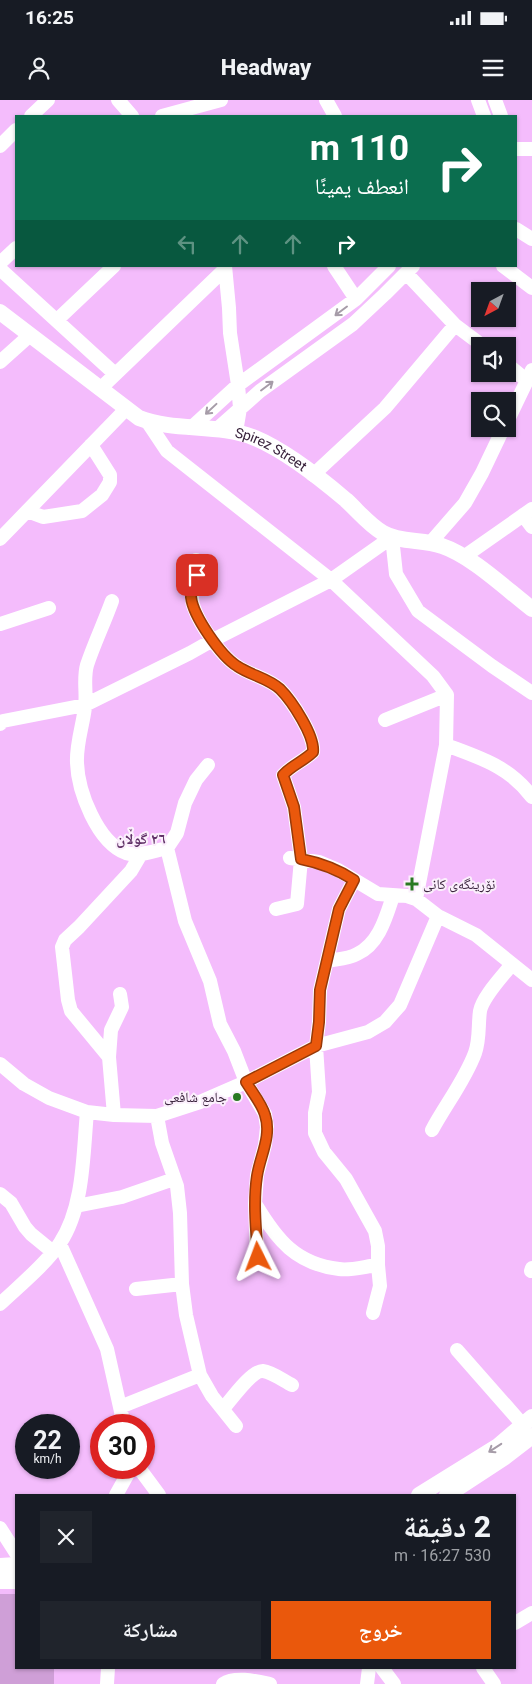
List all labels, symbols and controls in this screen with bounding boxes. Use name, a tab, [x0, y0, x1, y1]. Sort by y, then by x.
text: 16:25	[25, 6, 74, 29]
icon: person	[25, 54, 53, 82]
icon: menu	[479, 54, 507, 82]
text: Headway	[221, 55, 311, 80]
text: 110 m	[310, 128, 409, 169]
icon: right	[427, 135, 492, 200]
text: انعطف يمينًا	[315, 174, 409, 199]
icon: left	[173, 230, 201, 258]
icon: ahead	[226, 230, 254, 258]
icon: ahead	[279, 230, 307, 258]
icon: right	[332, 230, 360, 258]
north arrow	[471, 282, 516, 328]
map controls	[471, 282, 516, 437]
one-way arrow	[335, 306, 348, 317]
button: sound	[471, 337, 516, 382]
one-way arrow	[260, 381, 274, 391]
button: search	[471, 392, 516, 437]
one-way arrow	[205, 403, 218, 415]
street label: Spirez Street	[233, 424, 310, 474]
pin	[176, 554, 218, 596]
icon: arrive	[183, 561, 211, 589]
district label: ٢٦ گوڵان	[116, 828, 166, 848]
place label: نۆرینگەی کانی	[423, 876, 496, 893]
marker: نۆرینگەی کانی	[405, 877, 419, 891]
place label: جامع شافعی	[164, 1089, 227, 1107]
marker: جامع شافعی	[231, 1091, 243, 1103]
position arrow	[231, 1230, 283, 1282]
speed limit sign: 30	[90, 1414, 155, 1479]
text: 22	[33, 1426, 62, 1455]
one-way arrow	[488, 1443, 502, 1453]
text: km/h	[33, 1452, 62, 1466]
text: 2 دقيقة	[403, 1509, 491, 1544]
button: close	[40, 1511, 92, 1563]
text: 530 m · 16:27	[394, 1546, 491, 1565]
button: مشاركة	[40, 1601, 261, 1659]
button: خروج	[271, 1601, 491, 1659]

